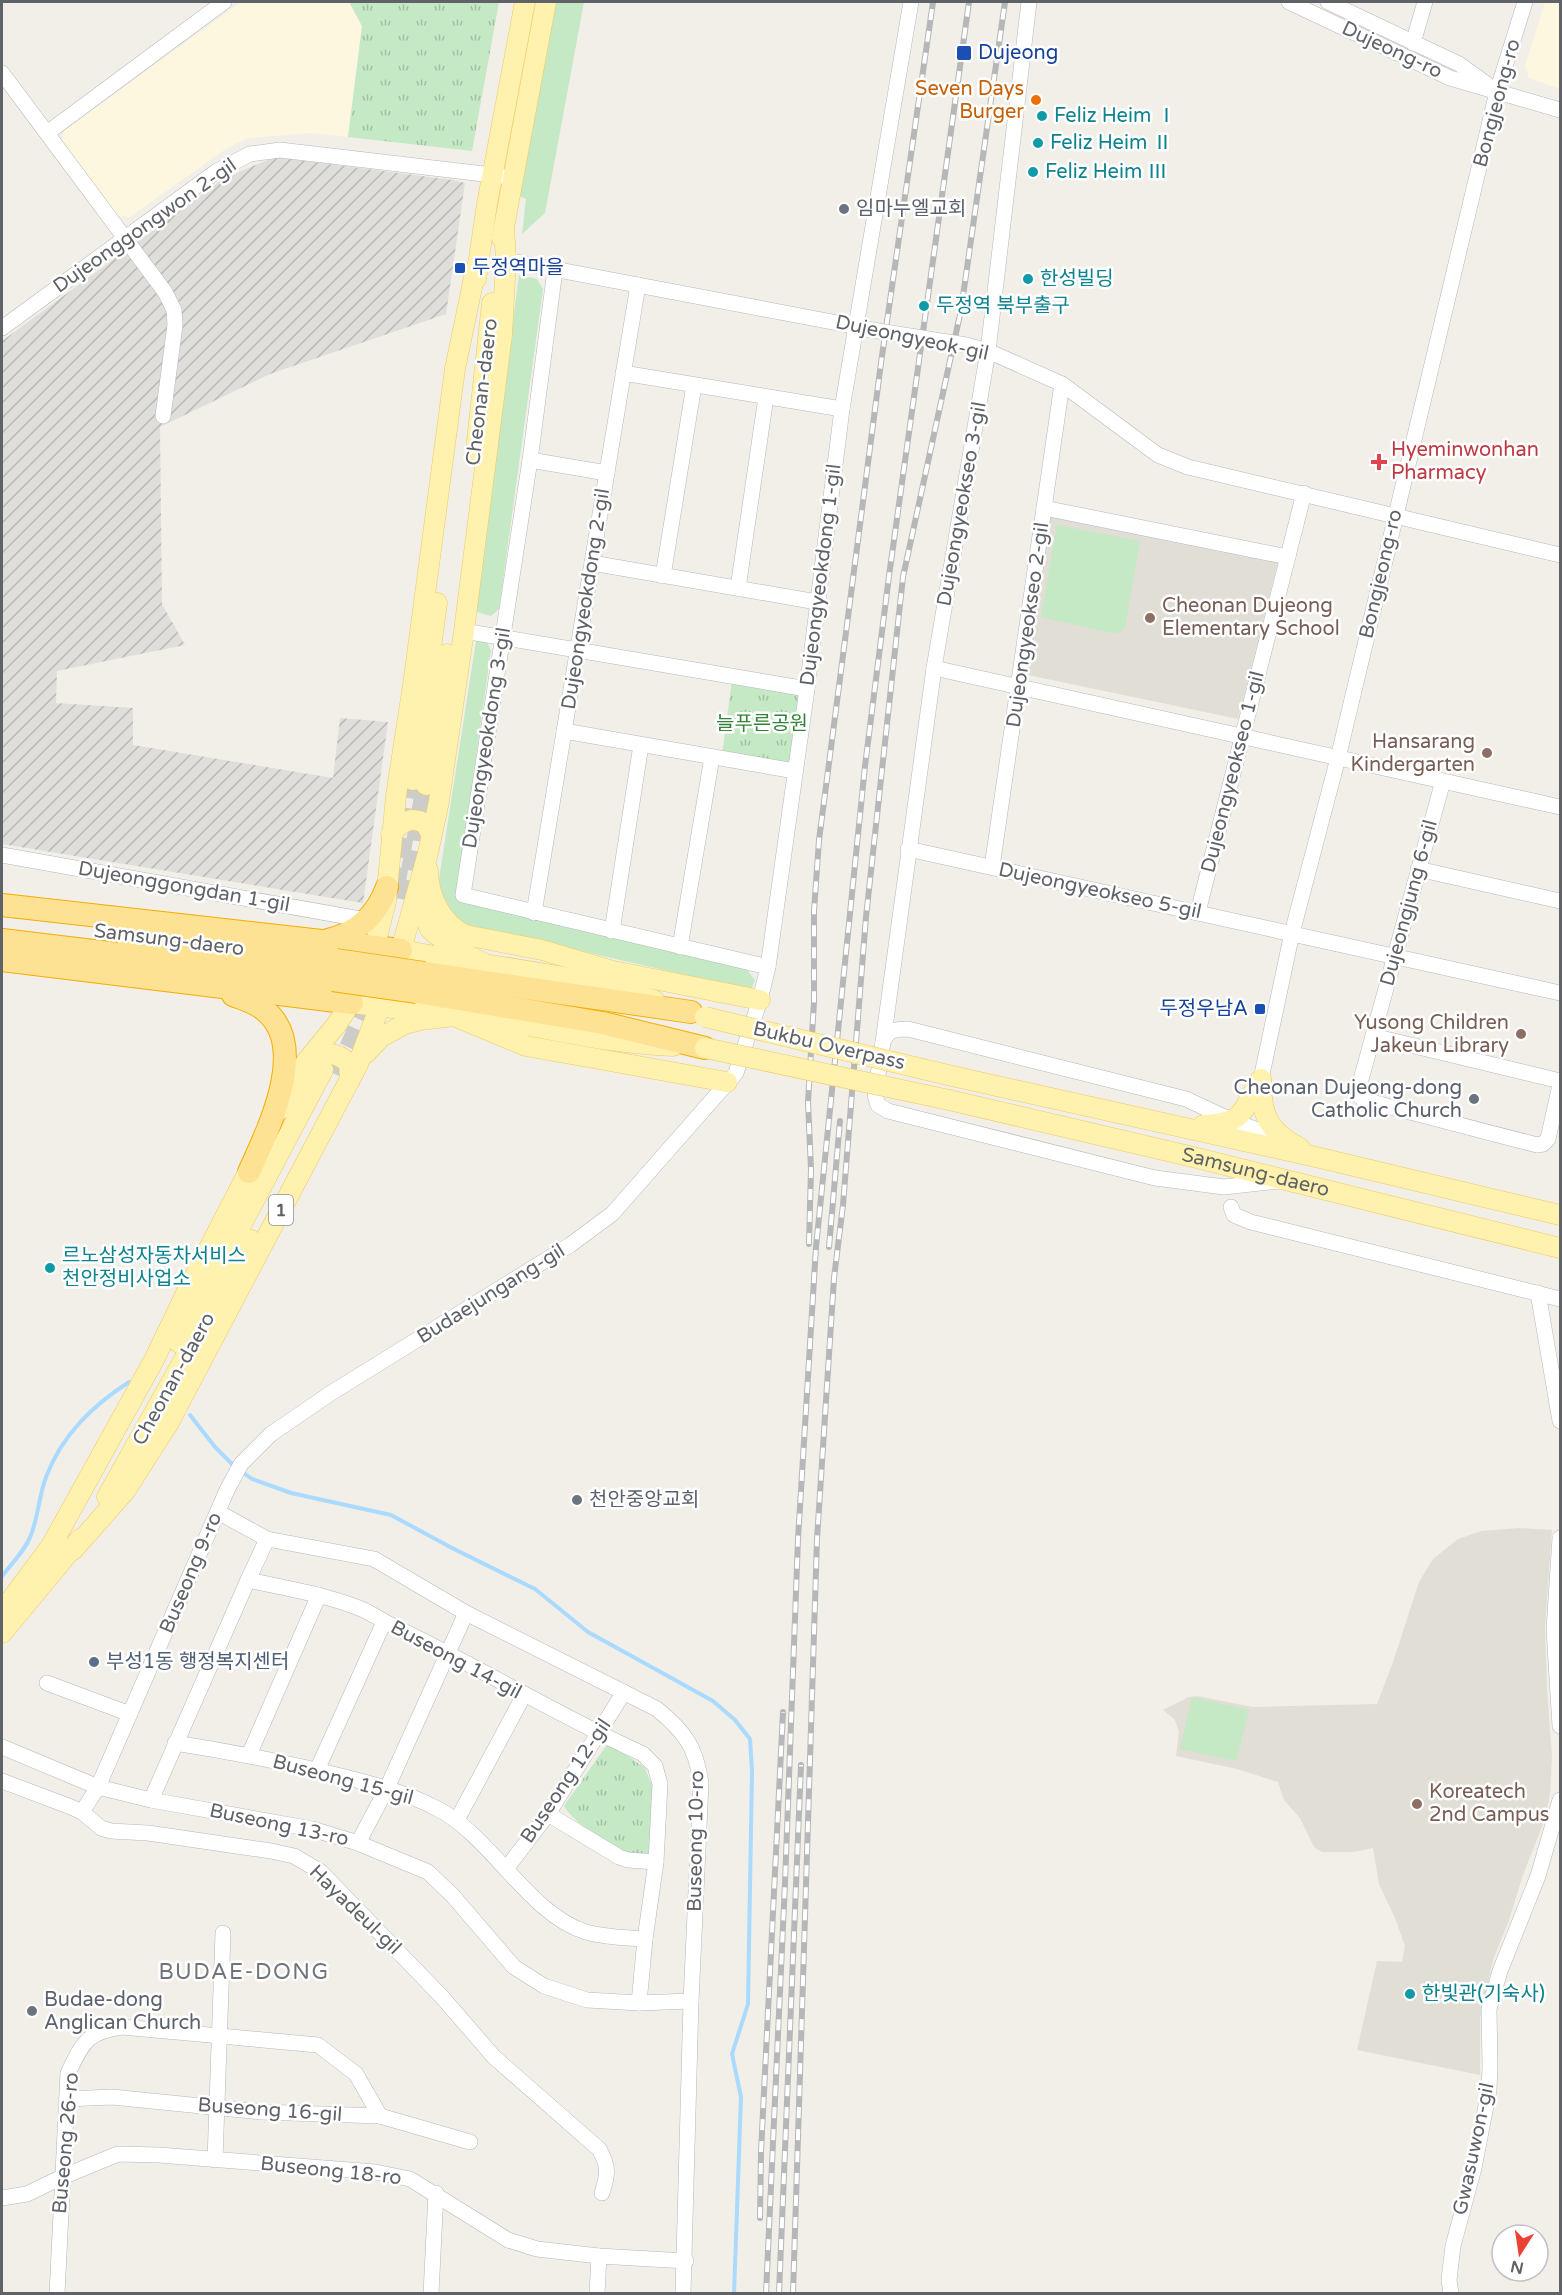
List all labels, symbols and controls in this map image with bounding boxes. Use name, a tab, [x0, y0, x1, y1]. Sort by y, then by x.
street label: Dujeong-ro	[1338, 16, 1446, 84]
street label: Bongjeong-ro	[1468, 36, 1526, 170]
place label: Dujeong	[978, 41, 1058, 65]
marker: Dujeong	[955, 44, 973, 62]
place label: Seven Days Burger	[915, 77, 1024, 124]
marker: Seven Days Burger	[1029, 93, 1043, 107]
place label: Feliz Heim Ⅰ	[1054, 104, 1176, 128]
marker: Feliz Heim Ⅰ	[1035, 109, 1049, 123]
place label: Feliz Heim Ⅱ	[1050, 131, 1172, 155]
marker: Feliz Heim Ⅱ	[1031, 136, 1045, 150]
street label: Dujeonggongwon 2-gil	[49, 153, 241, 299]
place label: Feliz Heim Ⅲ	[1045, 160, 1167, 184]
marker: Feliz Heim Ⅲ	[1026, 165, 1040, 179]
place label: 임마누엘교회	[856, 197, 966, 221]
marker: 임마누엘교회	[837, 202, 851, 216]
place label: 두정역마을	[472, 256, 564, 280]
marker: 두정역마을	[453, 261, 467, 275]
place label: 한성빌딩	[1040, 267, 1114, 291]
marker: 한성빌딩	[1021, 272, 1035, 286]
place label: 두정역 북부출구	[936, 294, 1070, 318]
marker: 두정역 북부출구	[917, 299, 931, 313]
street label: Dujeongyeok-gil	[833, 310, 991, 366]
street label: Cheonan-daero	[461, 317, 503, 467]
street label: Dujeongyeokseo 3-gil	[932, 400, 992, 608]
place label: Hyeminwonhan Pharmacy	[1391, 438, 1539, 485]
marker: Hyeminwonhan Pharmacy	[1372, 455, 1386, 469]
street label: Dujeongyeokdong 1-gil	[795, 463, 847, 687]
street label: Dujeongyeokdong 2-gil	[557, 487, 615, 711]
street label: Bongjeong-ro	[1354, 507, 1408, 641]
street label: Dujeongyeokseo 2-gil	[1002, 521, 1054, 729]
place label: Cheonan Dujeong Elementary School	[1162, 594, 1340, 641]
marker: Cheonan Dujeong Elementary School	[1143, 611, 1157, 625]
street label: Dujeongyeokdong 3-gil	[458, 626, 516, 850]
street label: Dujeongyeokseo 1-gil	[1196, 669, 1270, 875]
park label: 늘푸른공원	[716, 712, 808, 736]
place label: Hansarang Kindergarten	[1351, 730, 1475, 777]
marker: Hansarang Kindergarten	[1480, 746, 1494, 760]
street label: Dujeongjung 6-gil	[1375, 817, 1443, 989]
street label: Dujeonggongdan 1-gil	[76, 857, 292, 917]
street label: Dujeongyeokseo 5-gil	[996, 858, 1204, 924]
street label: Samsung-daero	[92, 919, 246, 961]
place label: 두정우남A	[1159, 997, 1248, 1021]
marker: 두정우남A	[1253, 1002, 1267, 1016]
place label: Yusong Children Jakeun Library	[1354, 1011, 1509, 1058]
street label: Bukbu Overpass	[751, 1017, 907, 1075]
marker: Yusong Children Jakeun Library	[1514, 1027, 1528, 1041]
place label: Cheonan Dujeong-dong Catholic Church	[1234, 1076, 1462, 1123]
marker: Cheonan Dujeong-dong Catholic Church	[1467, 1092, 1481, 1106]
street label: Samsung-daero	[1179, 1143, 1332, 1202]
road number: 1	[269, 1195, 293, 1225]
street label: Budaejungang-gil	[413, 1239, 569, 1349]
place label: 르노삼성자동차서비스 천안정비사업소	[62, 1244, 246, 1291]
marker: 르노삼성자동차서비스 천안정비사업소	[43, 1261, 57, 1275]
street label: Cheonan-daero	[128, 1308, 220, 1450]
place label: 천안중앙교회	[589, 1488, 699, 1512]
marker: 천안중앙교회	[570, 1493, 584, 1507]
street label: Buseong 9-ro	[155, 1509, 227, 1637]
street label: Buseong 14-gil	[386, 1615, 526, 1705]
place label: 부성1동 행정복지센터	[106, 1650, 289, 1674]
marker: 부성1동 행정복지센터	[87, 1655, 101, 1669]
street label: Buseong 12-gil	[516, 1714, 616, 1848]
street label: Buseong 15-gil	[270, 1750, 416, 1810]
street label: Buseong 10-ro	[683, 1770, 709, 1912]
place label: Koreatech 2nd Campus	[1429, 1780, 1549, 1827]
marker: Koreatech 2nd Campus	[1410, 1797, 1424, 1811]
street label: Buseong 13-ro	[207, 1799, 351, 1851]
street label: Hayadeul-gil	[304, 1860, 406, 1960]
district label: BUDAE-DONG	[158, 1959, 330, 1985]
place label: 한빛관(기숙사)	[1422, 1982, 1545, 2006]
marker: 한빛관(기숙사)	[1403, 1987, 1417, 2001]
place label: Budae-dong Anglican Church	[44, 1988, 201, 2035]
marker: Budae-dong Anglican Church	[25, 2004, 39, 2018]
street label: Buseong 26-ro	[48, 2071, 84, 2215]
street label: Gwasuwon-gil	[1448, 2081, 1500, 2217]
street label: Buseong 16-gil	[197, 2093, 343, 2127]
street label: Buseong 18-ro	[259, 2152, 403, 2190]
north arrow	[1490, 2223, 1550, 2283]
text: N	[1509, 2256, 1525, 2278]

